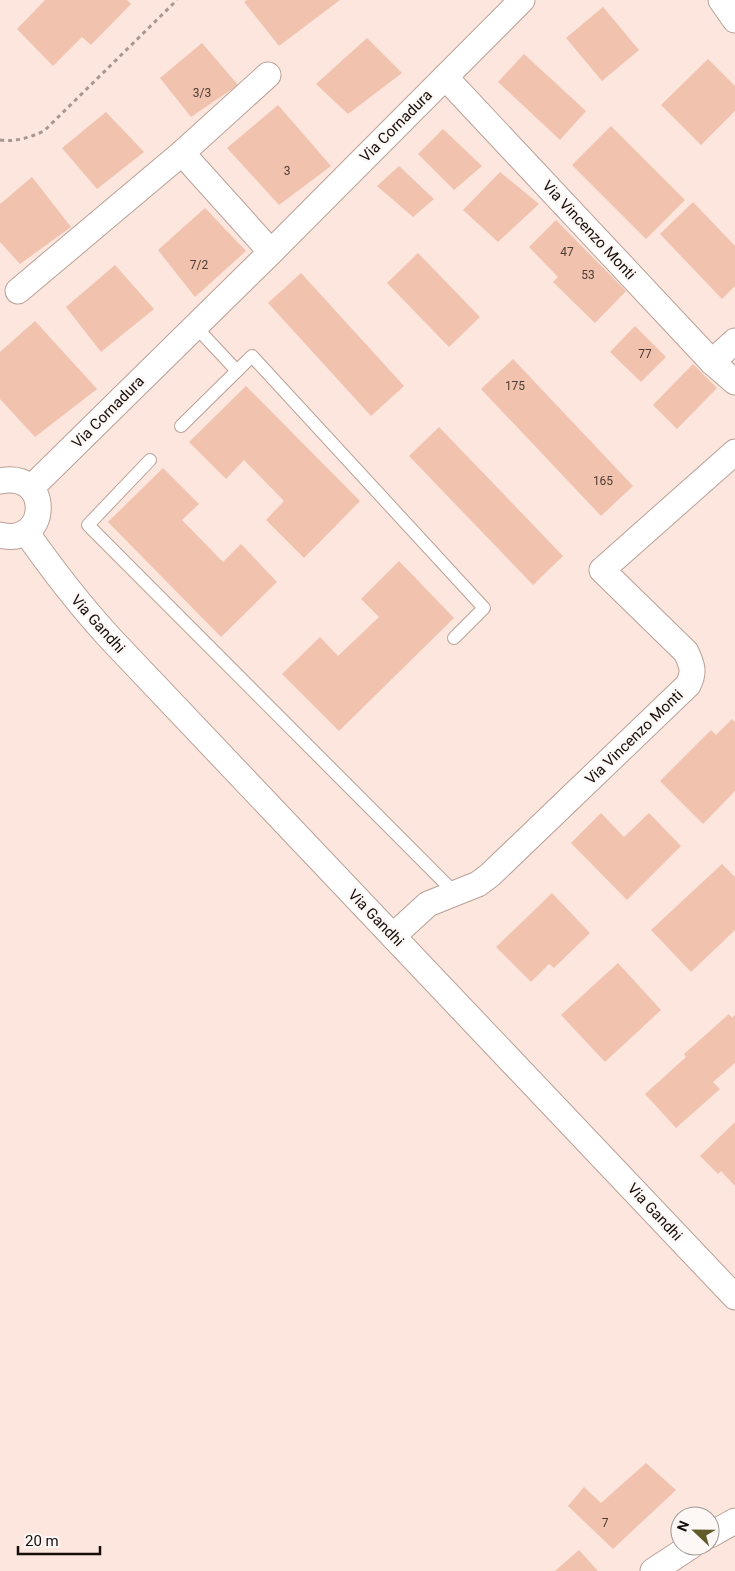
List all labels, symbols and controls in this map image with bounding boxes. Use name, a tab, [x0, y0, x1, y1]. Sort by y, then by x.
house number: 3/3	[193, 86, 211, 100]
street label: Via Cornadura	[356, 86, 436, 166]
house number: 3	[284, 164, 290, 178]
street label: Via Vincenzo Monti	[539, 177, 639, 283]
house number: 47	[560, 245, 574, 259]
house number: 7/2	[190, 258, 208, 272]
house number: 53	[581, 268, 595, 282]
house number: 77	[638, 347, 652, 361]
street label: Via Cornadura	[68, 372, 148, 452]
house number: 175	[505, 379, 525, 393]
house number: 165	[593, 474, 613, 488]
street label: Via Gandhi	[67, 591, 129, 657]
street label: Via Vincenzo Monti	[581, 686, 687, 788]
street label: Via Gandhi	[344, 886, 408, 950]
street label: Via Gandhi	[624, 1179, 686, 1245]
north arrow	[670, 1506, 720, 1556]
house number: 7	[602, 1516, 609, 1530]
text: N	[674, 1519, 692, 1534]
scale bar	[18, 1524, 100, 1556]
text: 20 m	[25, 1532, 59, 1550]

